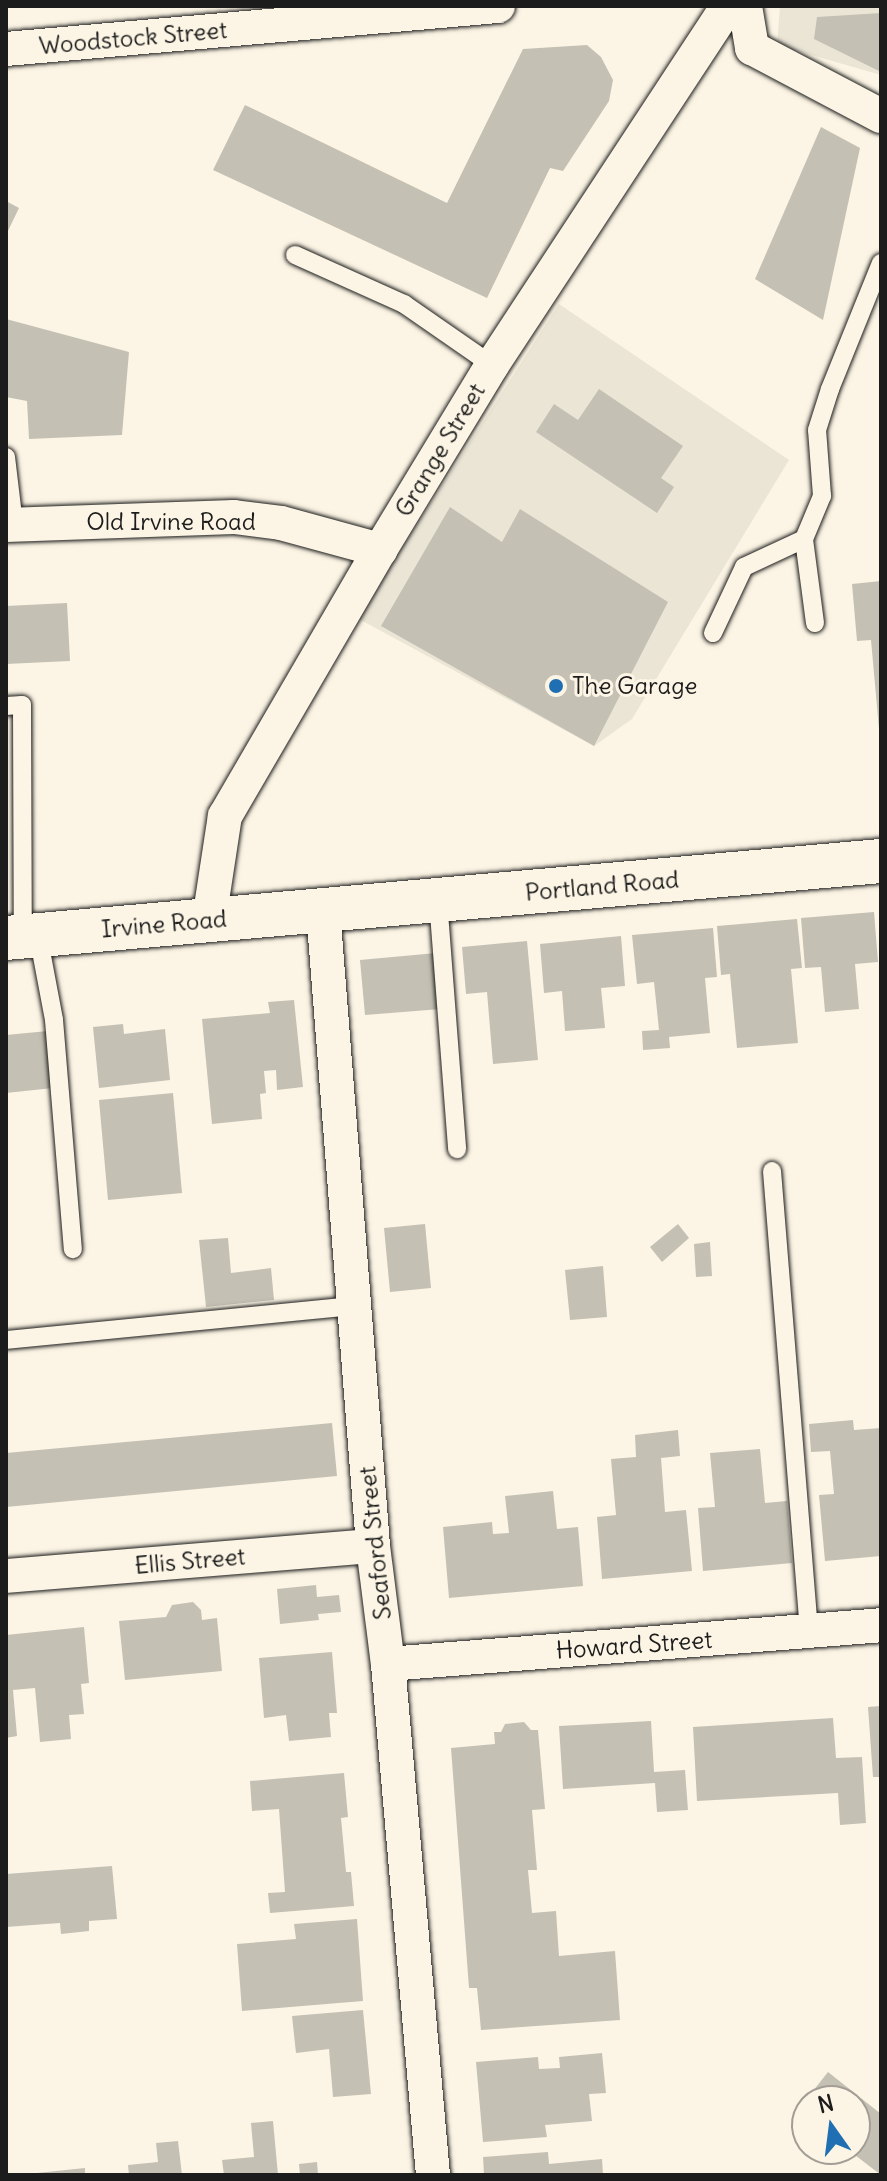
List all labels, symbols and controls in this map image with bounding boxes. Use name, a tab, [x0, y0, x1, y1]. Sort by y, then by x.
street label: Woodstock Street	[38, 15, 228, 61]
street label: Grange Street	[389, 378, 491, 522]
street label: Old Irvine Road	[86, 508, 256, 536]
place label: The Garage	[572, 672, 698, 700]
marker: The Garage	[547, 677, 565, 695]
street label: Portland Road	[524, 865, 680, 907]
street label: Irvine Road	[100, 904, 228, 944]
street label: Seaford Street	[353, 1465, 397, 1621]
street label: Ellis Street	[133, 1542, 247, 1580]
street label: Howard Street	[555, 1625, 713, 1665]
north arrow	[791, 2085, 871, 2165]
text: N	[815, 2088, 836, 2119]

